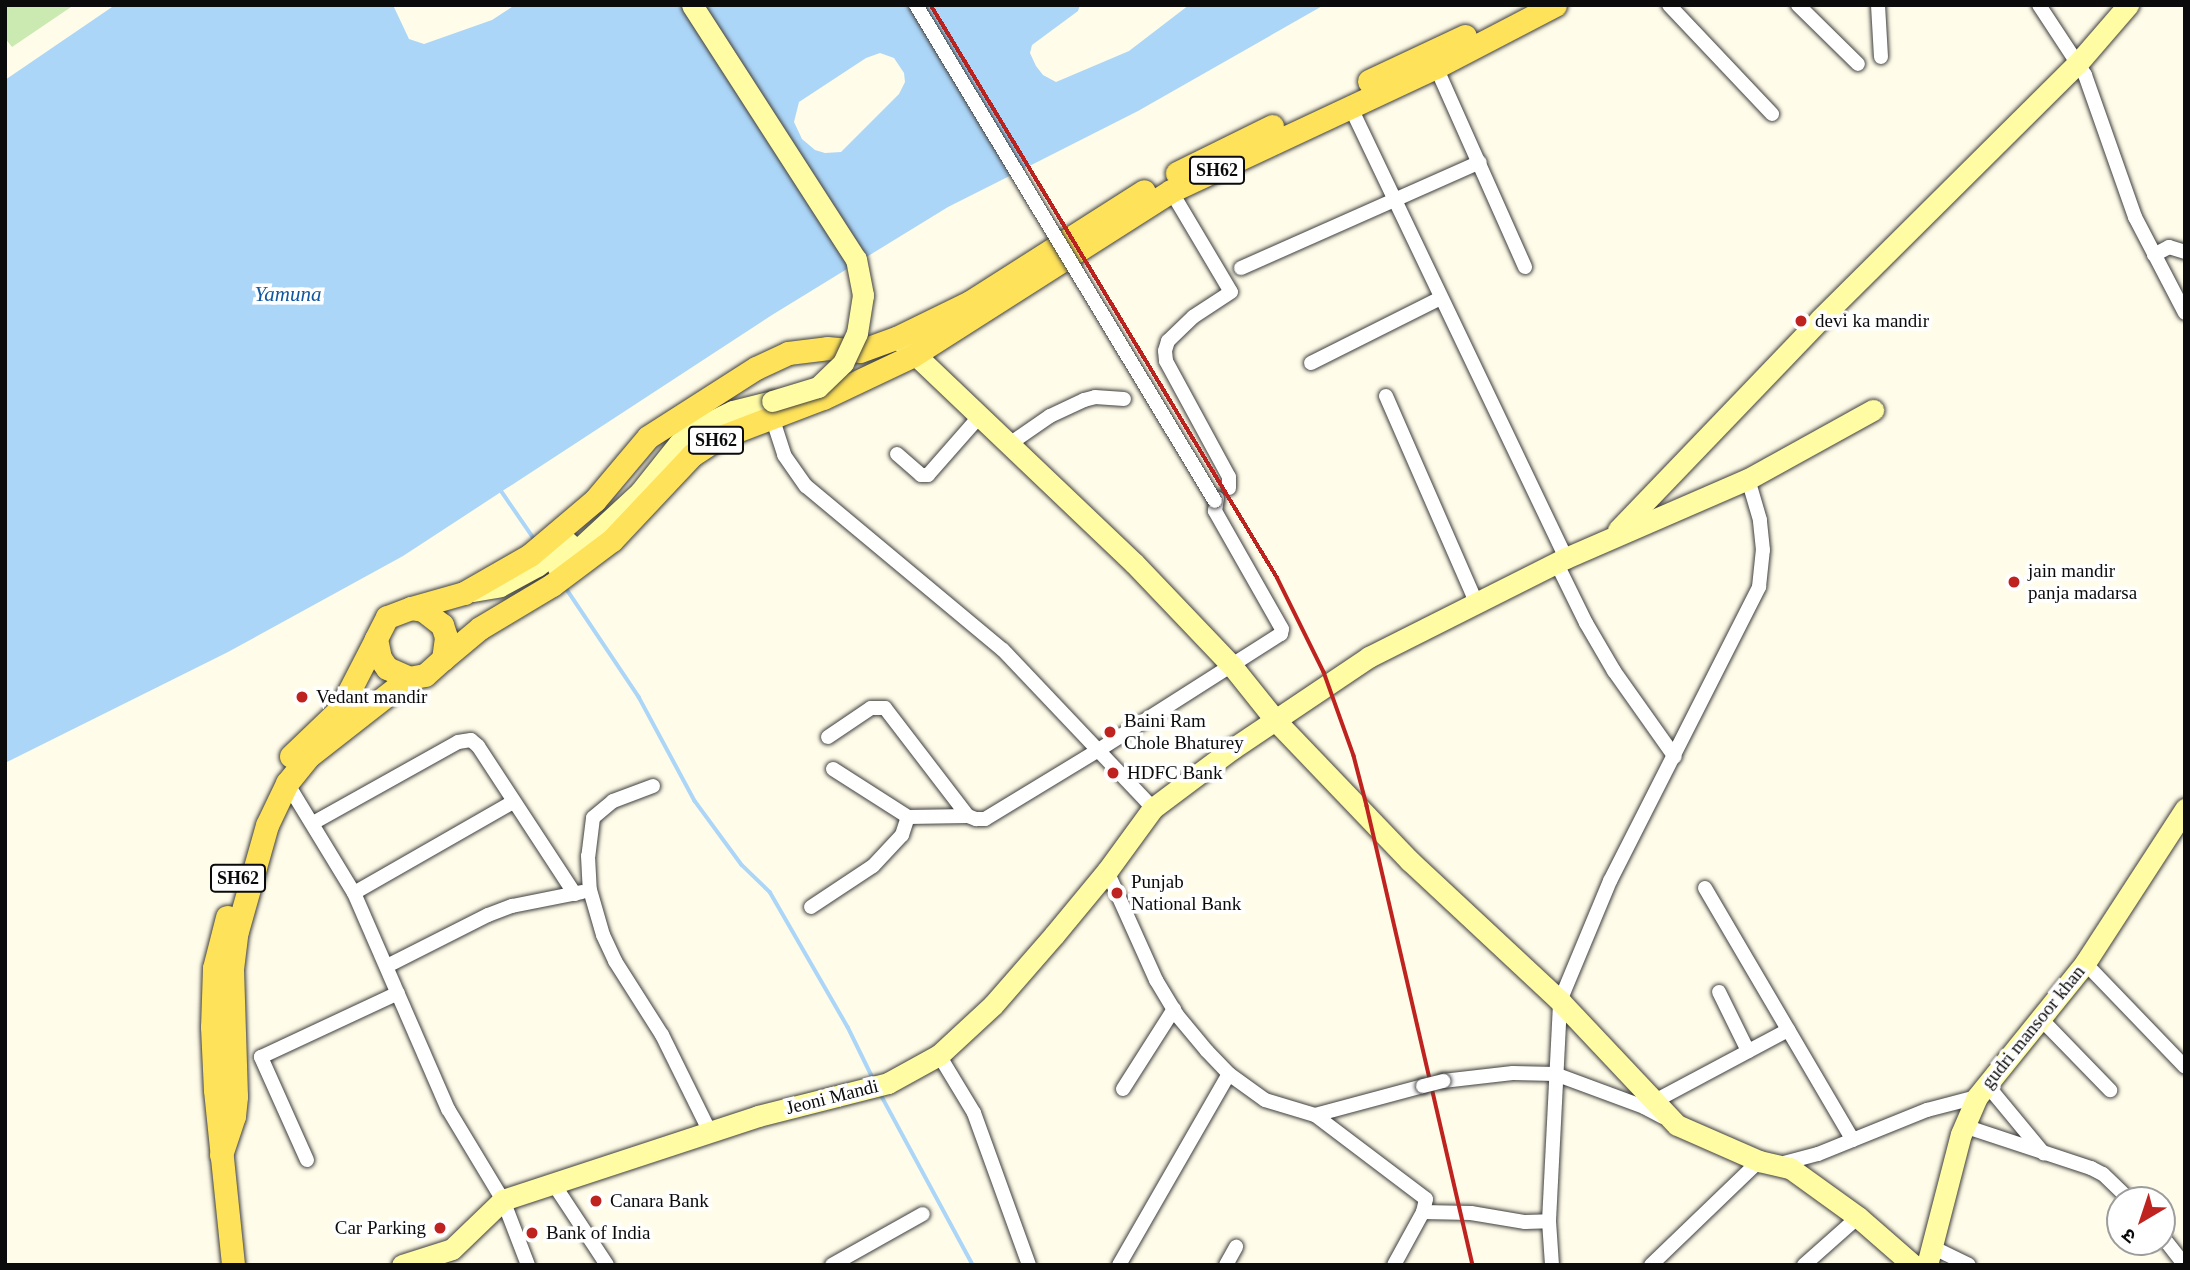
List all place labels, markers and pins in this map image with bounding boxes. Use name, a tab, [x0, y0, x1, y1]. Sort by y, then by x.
place label: devi ka mandir	[1815, 310, 1929, 332]
marker: devi ka mandir	[1793, 313, 1809, 329]
place label: jain mandir panja madarsa	[2028, 560, 2137, 604]
marker: jain mandir panja madarsa	[2006, 574, 2022, 590]
place label: Vedant mandir	[316, 686, 427, 708]
marker: Vedant mandir	[294, 689, 310, 705]
place label: Baini Ram Chole Bhaturey	[1124, 710, 1244, 754]
marker: Baini Ram Chole Bhaturey	[1102, 724, 1118, 740]
place label: HDFC Bank	[1127, 762, 1223, 784]
marker: HDFC Bank	[1105, 765, 1121, 781]
place label: Punjab National Bank	[1131, 871, 1241, 915]
marker: Punjab National Bank	[1109, 885, 1125, 901]
place label: Canara Bank	[610, 1190, 709, 1212]
marker: Canara Bank	[588, 1193, 604, 1209]
place label: Car Parking	[335, 1217, 426, 1239]
marker: Car Parking	[432, 1220, 448, 1236]
place label: Bank of India	[546, 1222, 650, 1244]
marker: Bank of India	[524, 1225, 540, 1241]

